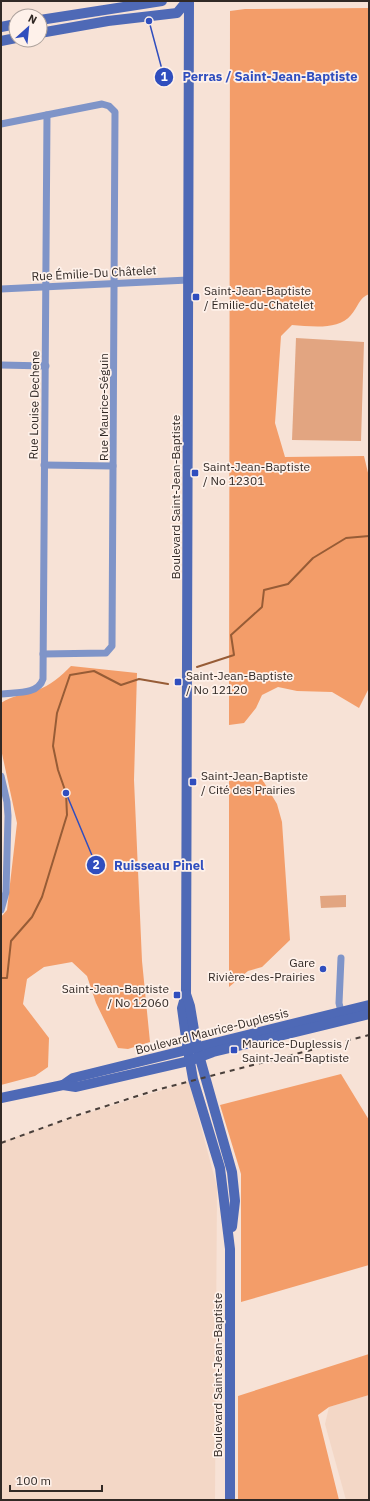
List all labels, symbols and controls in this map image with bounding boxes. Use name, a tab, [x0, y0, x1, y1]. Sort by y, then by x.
north arrow	[8, 8, 48, 48]
text: N	[26, 11, 39, 27]
callout: Perras / Saint-Jean-Baptiste	[154, 64, 365, 89]
text: Perras / Saint-Jean-Baptiste	[183, 68, 357, 85]
text: 1	[160, 69, 168, 84]
street label: Rue Émilie-Du Châtelet	[31, 262, 157, 284]
place label: Saint-Jean-Baptiste / Émilie-du-Chatelet	[204, 283, 314, 312]
marker: Saint-Jean-Baptiste / Émilie-du-Chatelet	[191, 292, 201, 302]
street label: Rue Louise Dechene	[26, 350, 42, 460]
street label: Rue Maurice-Séguin	[96, 353, 111, 461]
street label: Boulevard Saint-Jean-Baptiste	[168, 414, 183, 579]
place label: Saint-Jean-Baptiste / No 12301	[203, 459, 311, 488]
marker: Saint-Jean-Baptiste / No 12301	[190, 468, 200, 478]
place label: Saint-Jean-Baptiste / No 12120	[186, 668, 294, 697]
marker: Saint-Jean-Baptiste / No 12120	[173, 677, 183, 687]
place label: Saint-Jean-Baptiste / Cité des Prairies	[201, 768, 309, 797]
marker: Saint-Jean-Baptiste / Cité des Prairies	[188, 777, 198, 787]
callout: Ruisseau Pinel	[86, 853, 212, 878]
text: 2	[92, 857, 100, 872]
text: Ruisseau Pinel	[114, 857, 204, 874]
place label: Gare Rivière-des-Prairies	[208, 955, 315, 984]
marker: Gare Rivière-des-Prairies	[318, 964, 328, 974]
place label: Saint-Jean-Baptiste / No 12060	[62, 981, 169, 1010]
marker: Saint-Jean-Baptiste / No 12060	[172, 990, 182, 1000]
street label: Boulevard Maurice-Duplessis	[134, 1005, 290, 1057]
place label: Maurice-Duplessis / Saint-Jean-Baptiste	[242, 1036, 350, 1065]
marker: Maurice-Duplessis / Saint-Jean-Baptiste	[229, 1045, 239, 1055]
street label: Boulevard Saint-Jean-Baptiste	[210, 1292, 225, 1457]
scale bar	[10, 1467, 102, 1493]
text: 100 m	[16, 1473, 51, 1488]

